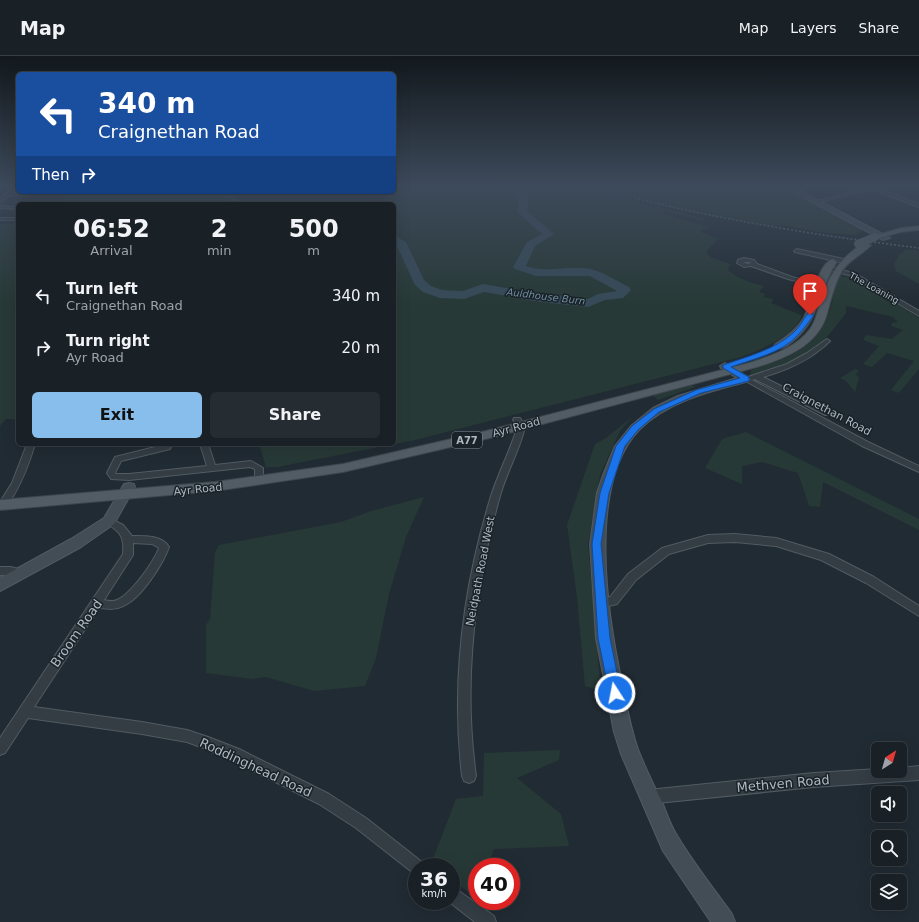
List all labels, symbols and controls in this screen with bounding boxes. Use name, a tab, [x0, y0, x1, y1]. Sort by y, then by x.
text: Map	[20, 17, 65, 39]
text: Map	[739, 20, 768, 36]
text: Layers	[790, 20, 837, 36]
text: Share	[859, 20, 899, 36]
text: 340 m	[98, 87, 195, 120]
icon: left	[32, 88, 84, 140]
text: Craignethan Road	[98, 121, 260, 142]
icon: right	[77, 164, 99, 186]
text: Then	[32, 166, 69, 184]
text: 06:52	[73, 215, 150, 243]
text: 2	[211, 215, 227, 243]
text: 500	[289, 215, 339, 243]
text: Arrival	[90, 243, 133, 258]
text: min	[207, 243, 231, 258]
text: m	[307, 243, 320, 258]
street label: The Loaning	[847, 270, 901, 306]
pin	[793, 274, 827, 315]
text: Turn left	[66, 280, 138, 298]
icon: arrive	[799, 280, 821, 302]
icon: left	[32, 285, 54, 307]
water label: Auldhouse Burn	[505, 286, 586, 307]
text: 340 m	[332, 287, 380, 305]
text: Craignethan Road	[66, 298, 183, 313]
text: Turn right	[66, 332, 150, 350]
icon: right	[32, 337, 54, 359]
text: 20 m	[342, 339, 380, 357]
text: Ayr Road	[66, 350, 124, 365]
street label: Craignethan Road	[780, 381, 873, 438]
button: Exit	[32, 392, 202, 438]
button: Share	[210, 392, 380, 438]
street label: Ayr Road	[491, 415, 541, 440]
road number: A77	[452, 432, 482, 448]
street label: Ayr Road	[173, 480, 223, 499]
street label: Neidpath Road West	[463, 514, 498, 627]
street label: Broom Road	[48, 597, 105, 670]
position arrow	[594, 672, 636, 714]
street label: Roddinghead Road	[197, 735, 314, 800]
north arrow	[871, 742, 907, 778]
map controls	[871, 742, 907, 910]
street label: Methven Road	[736, 772, 830, 795]
button: sound	[871, 786, 907, 822]
button: search	[871, 830, 907, 866]
speed limit sign: 40	[468, 858, 520, 910]
text: 36	[420, 867, 448, 891]
button: layers	[871, 874, 907, 910]
text: km/h	[421, 888, 447, 899]

